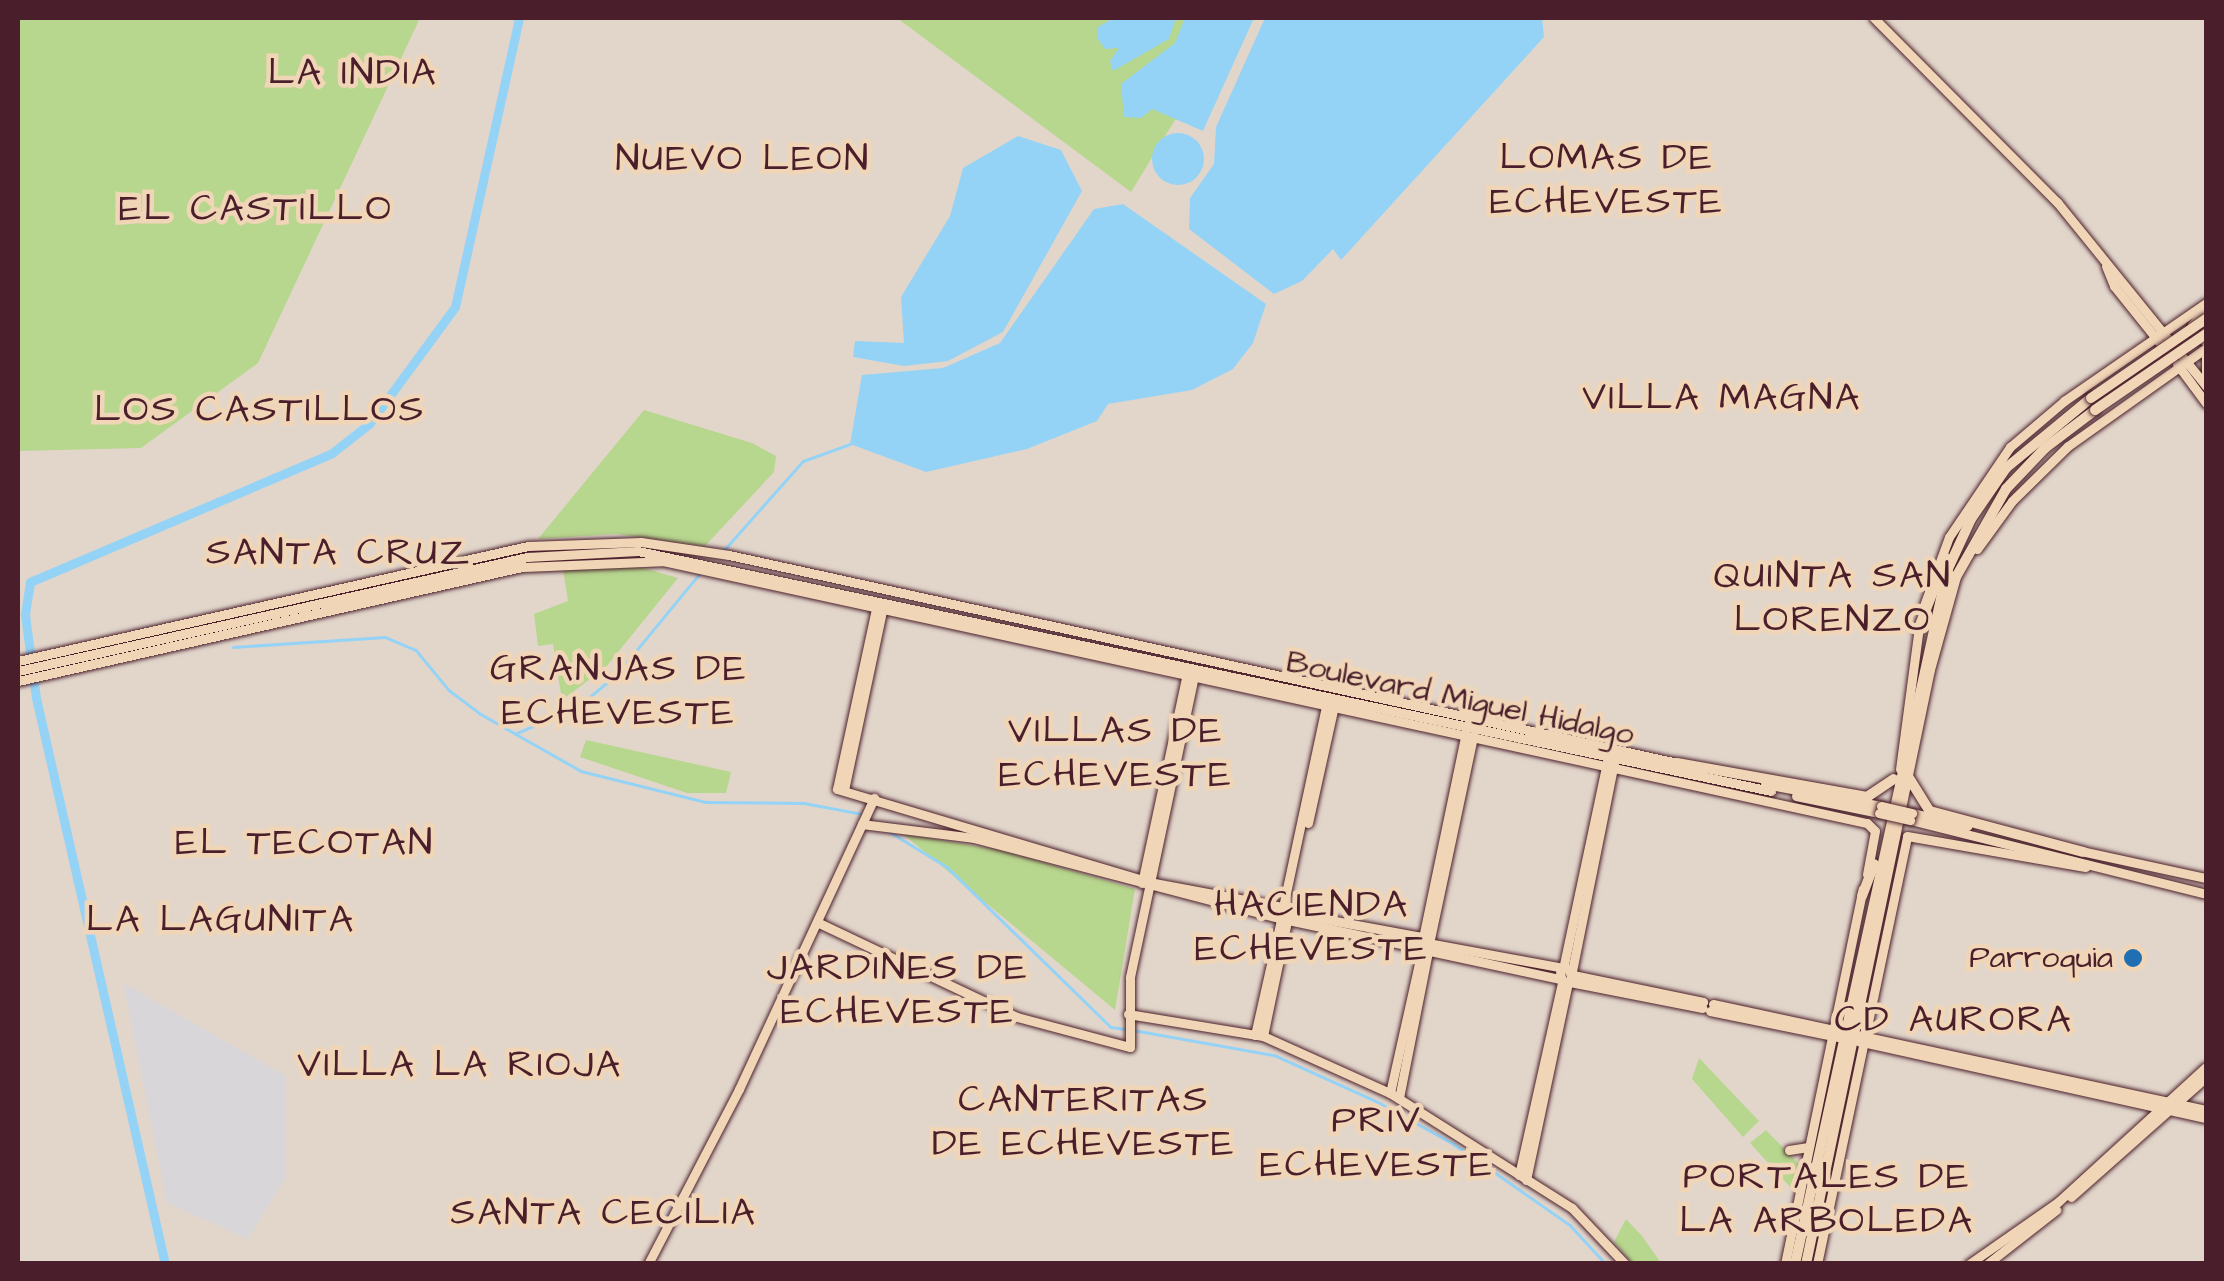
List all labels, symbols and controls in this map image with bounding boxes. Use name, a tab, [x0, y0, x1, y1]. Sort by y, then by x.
district label: LA INDIA	[268, 51, 438, 97]
district label: LOMAS DE ECHEVESTE	[1490, 136, 1724, 225]
district label: NUEVO LEON	[615, 137, 871, 183]
district label: EL CASTILLO	[119, 187, 393, 233]
district label: VILLA MAGNA	[1582, 376, 1862, 422]
district label: LOS CASTILLOS	[94, 388, 426, 434]
district label: SANTA CRUZ	[206, 531, 472, 577]
district label: QUINTA SAN LORENZO	[1714, 554, 1952, 644]
street label: Boulevard Miguel Hidalgo	[1283, 643, 1637, 755]
district label: GRANJAS DE ECHEVESTE	[490, 647, 748, 736]
district label: VILLAS DE ECHEVESTE	[999, 709, 1233, 798]
district label: EL TECOTAN	[175, 821, 435, 867]
district label: HACIENDA ECHEVESTE	[1195, 883, 1429, 972]
district label: LA LAGUNITA	[86, 898, 356, 944]
place label: Parroquia	[1969, 939, 2113, 977]
district label: JARDINES DE ECHEVESTE	[767, 946, 1029, 1036]
marker: Parroquia	[2122, 947, 2144, 969]
district label: CD AURORA	[1835, 998, 2073, 1044]
district label: VILLA LA RIOJA	[297, 1043, 623, 1089]
district label: CANTERITAS DE ECHEVESTE	[932, 1078, 1236, 1168]
district label: PRIV ECHEVESTE	[1260, 1099, 1494, 1188]
district label: PORTALES DE LA ARBOLEDA	[1679, 1155, 1975, 1244]
district label: SANTA CECILIA	[451, 1191, 757, 1237]

